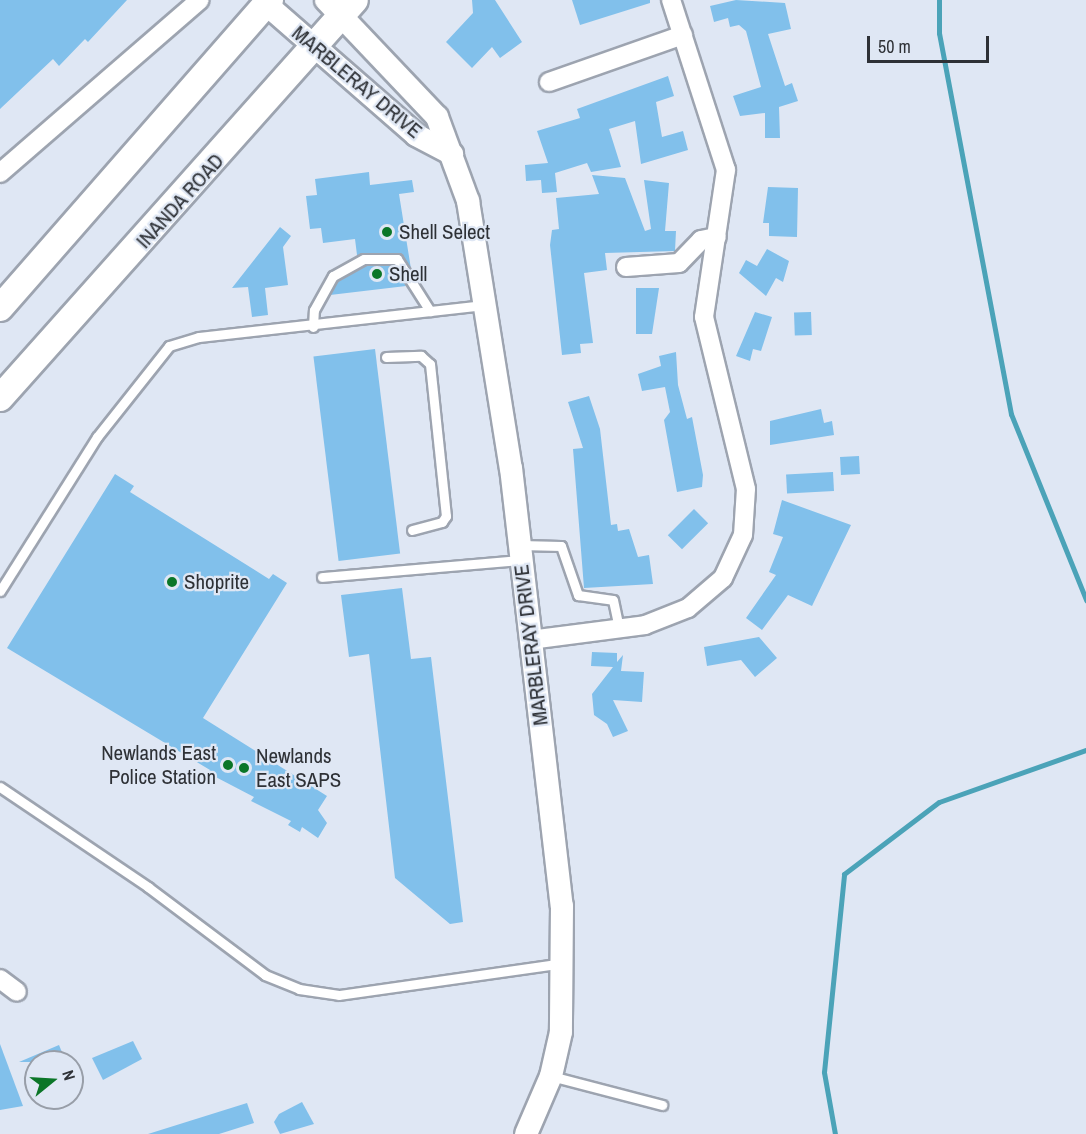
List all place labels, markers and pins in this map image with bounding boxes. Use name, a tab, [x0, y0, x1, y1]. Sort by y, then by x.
place label: Shell Select	[399, 219, 490, 245]
marker: Shell Select	[380, 225, 394, 239]
place label: Shell	[389, 261, 427, 287]
marker: Shell	[370, 267, 384, 281]
place label: Shoprite	[184, 569, 249, 595]
marker: Shoprite	[165, 575, 179, 589]
place label: Newlands East Police Station	[101, 740, 216, 790]
place label: Newlands East SAPS	[256, 743, 341, 793]
marker: Newlands East Police Station	[221, 758, 235, 772]
marker: Newlands East SAPS	[237, 761, 251, 775]

